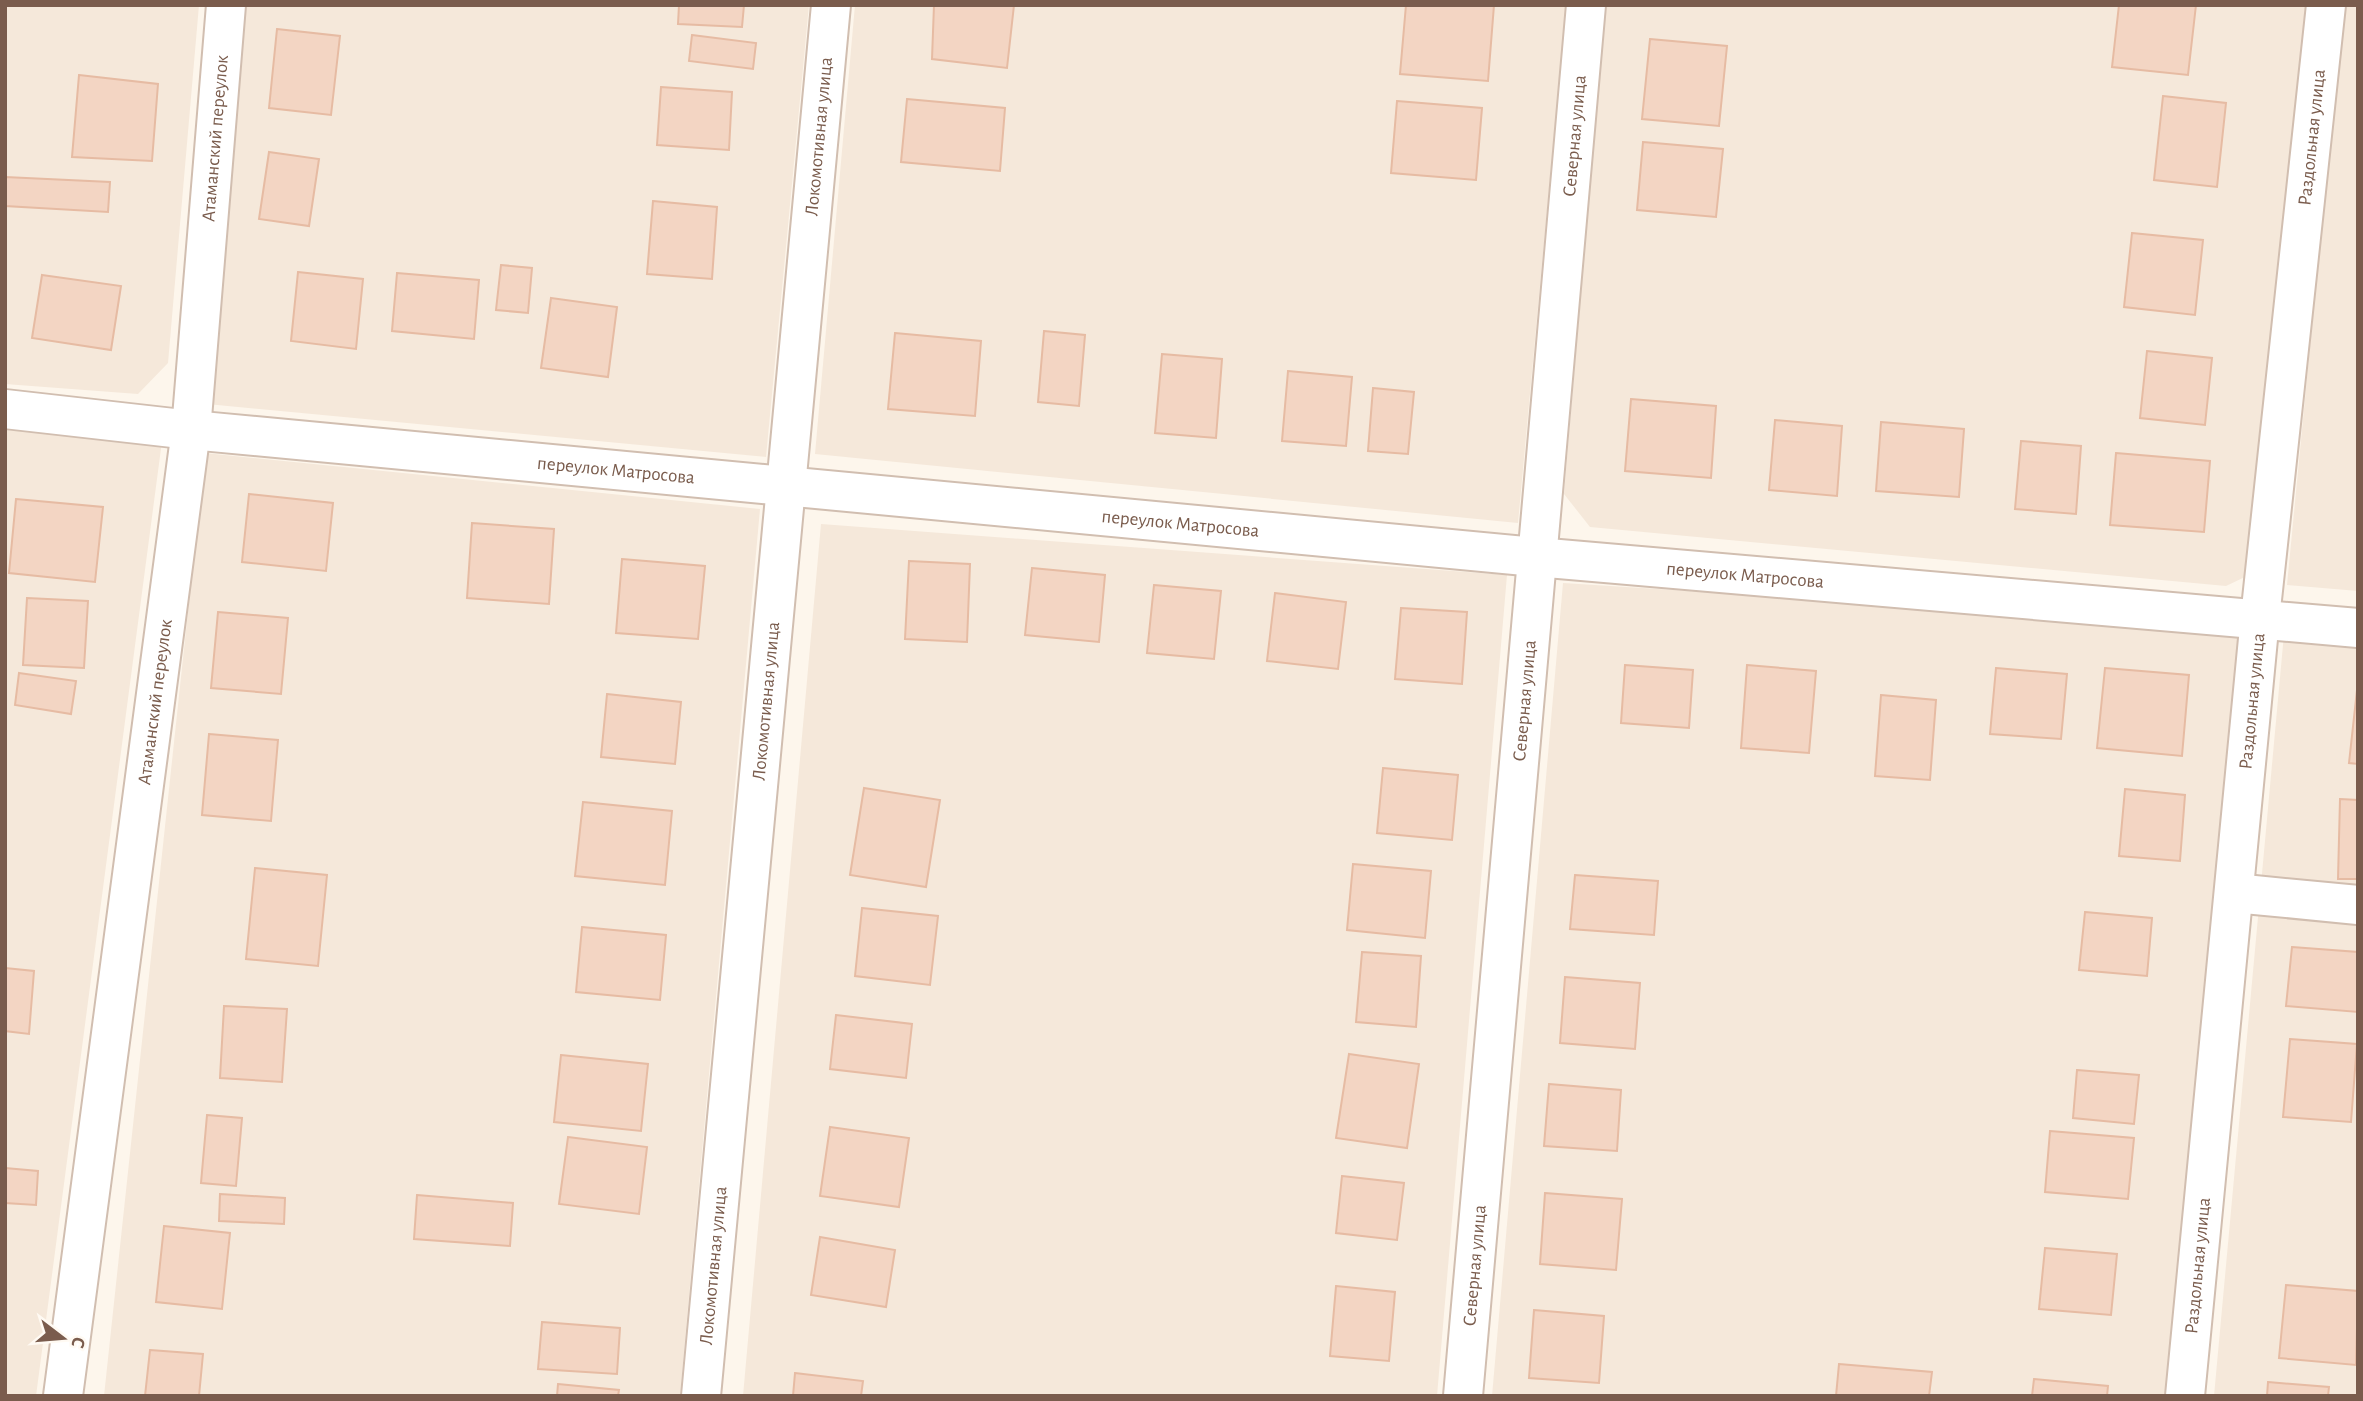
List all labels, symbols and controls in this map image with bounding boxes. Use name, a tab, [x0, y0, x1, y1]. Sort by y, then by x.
street label: Атаманский переулок	[199, 54, 231, 222]
street label: Локомотивная улица	[802, 56, 836, 217]
street label: Раздольная улица	[2295, 68, 2329, 207]
street label: Северная улица	[1560, 74, 1589, 198]
street label: переулок Матросова	[536, 453, 696, 487]
street label: переулок Матросова	[1101, 507, 1260, 540]
street label: переулок Матросова	[1665, 559, 1825, 591]
street label: Атаманский переулок	[135, 618, 175, 786]
street label: Локомотивная улица	[749, 620, 783, 781]
street label: Раздольная улица	[2236, 632, 2268, 770]
street label: Северная улица	[1510, 639, 1539, 762]
street label: Локомотивная улица	[696, 1185, 730, 1346]
street label: Раздольная улица	[2182, 1196, 2214, 1335]
street label: Северная улица	[1460, 1204, 1489, 1327]
north arrow	[28, 1303, 98, 1373]
text: С	[67, 1335, 88, 1350]

